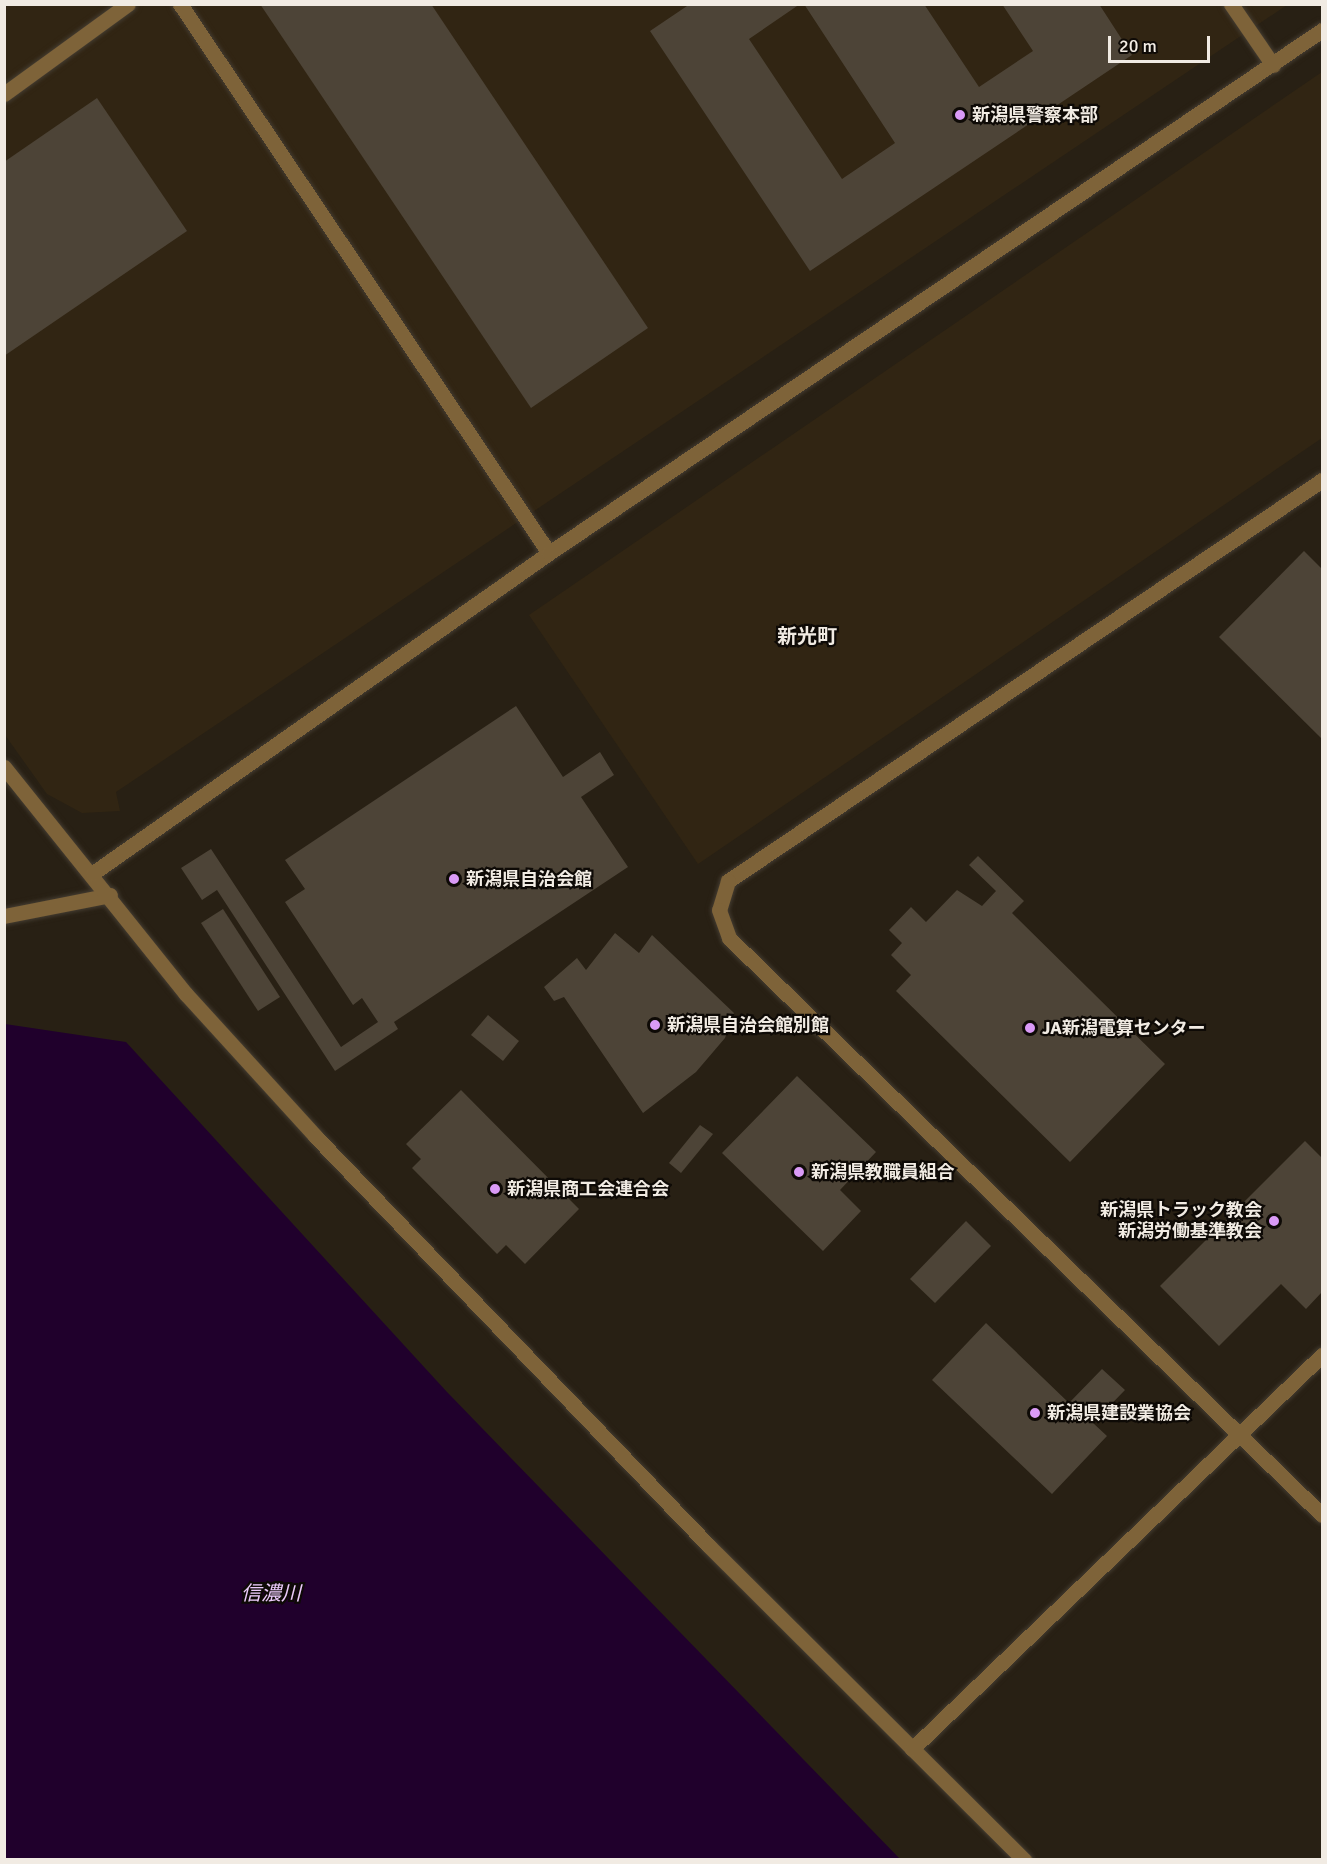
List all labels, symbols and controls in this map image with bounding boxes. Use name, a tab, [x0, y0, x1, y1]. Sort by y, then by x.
scale bar	[1111, 24, 1213, 62]
text: 20 m	[1119, 35, 1157, 57]
place label: 新潟県警察本部	[972, 104, 1098, 126]
marker: 新潟県警察本部	[953, 108, 967, 122]
district label: 新光町	[777, 624, 837, 648]
place label: 新潟県自治会館	[466, 868, 592, 890]
marker: 新潟県自治会館	[447, 872, 461, 886]
place label: 新潟県自治会館別館	[667, 1014, 829, 1036]
place label: JA新潟電算センター	[1042, 1017, 1206, 1039]
marker: 新潟県自治会館別館	[648, 1018, 662, 1032]
marker: JA新潟電算センター	[1023, 1021, 1037, 1035]
place label: 新潟県教職員組合	[811, 1161, 955, 1183]
marker: 新潟県教職員組合	[792, 1165, 806, 1179]
place label: 新潟県商工会連合会	[507, 1178, 669, 1200]
marker: 新潟県商工会連合会	[488, 1182, 502, 1196]
place label: 新潟県トラック教会 新潟労働基準教会	[1100, 1200, 1262, 1242]
marker: 新潟県トラック教会 新潟労働基準教会	[1267, 1214, 1281, 1228]
place label: 新潟県建設業協会	[1047, 1402, 1191, 1424]
marker: 新潟県建設業協会	[1028, 1406, 1042, 1420]
water label: 信濃川	[241, 1581, 301, 1605]

